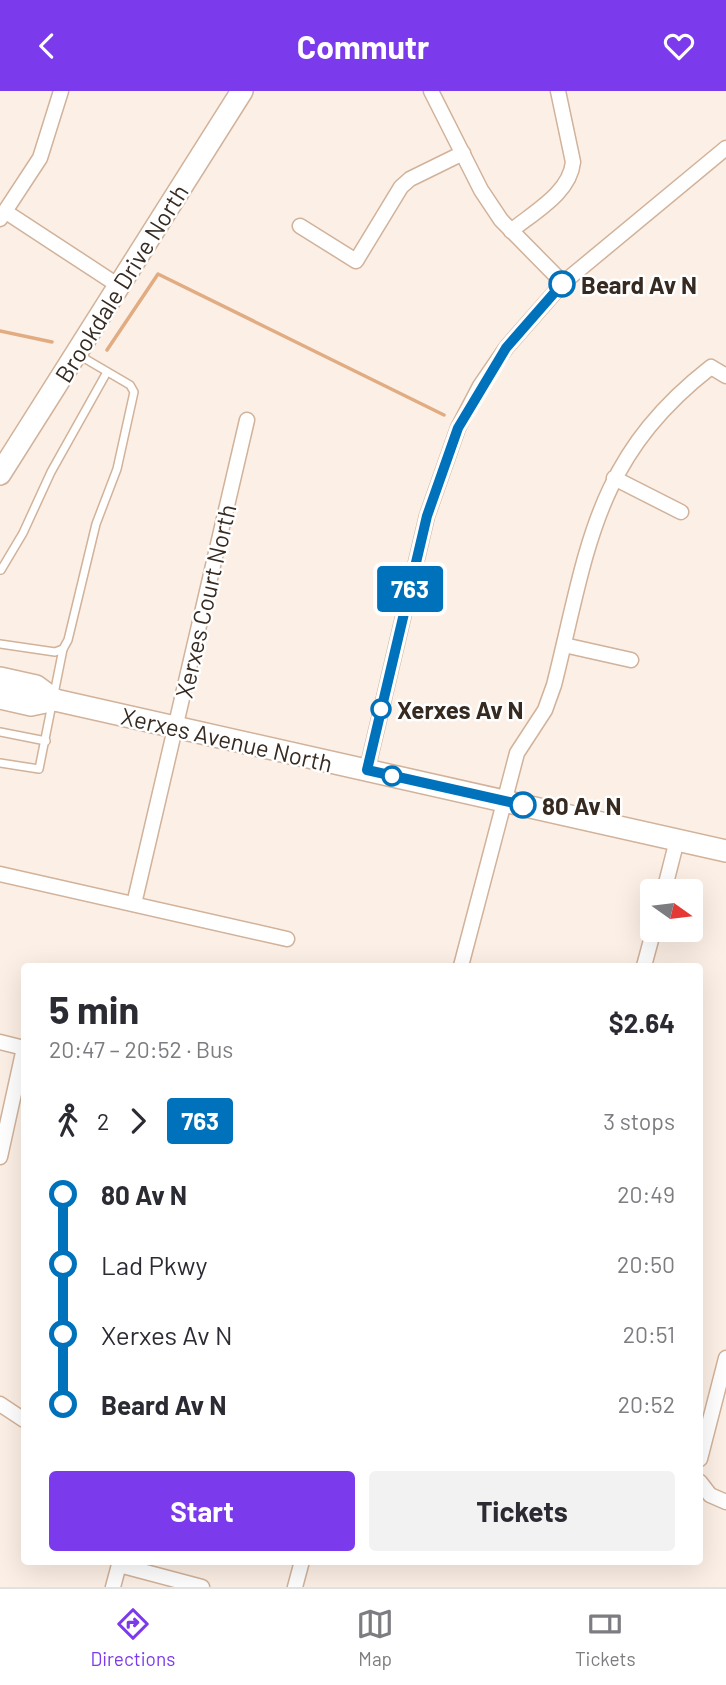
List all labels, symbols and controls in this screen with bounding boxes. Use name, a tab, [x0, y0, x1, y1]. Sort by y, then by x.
icon: back	[28, 27, 66, 65]
text: Commutr	[297, 27, 429, 65]
icon: heart	[660, 27, 698, 65]
street label: Brookdale Drive North	[48, 179, 194, 387]
place label: Beard Av N	[581, 270, 697, 299]
marker: Beard Av N	[549, 271, 575, 297]
street label: Xerxes Court North	[169, 501, 241, 701]
line badge: 763	[370, 566, 450, 612]
text: 763	[391, 574, 429, 603]
place label: Xerxes Av N	[397, 695, 524, 724]
marker: Xerxes Av N	[371, 699, 391, 719]
street label: Xerxes Avenue North	[118, 701, 336, 777]
unlabelled marker	[382, 766, 402, 786]
place label: 80 Av N	[542, 791, 622, 820]
marker: 80 Av N	[510, 792, 536, 818]
north arrow	[640, 879, 704, 941]
map controls	[640, 879, 703, 942]
text: 5 min	[49, 986, 139, 1032]
text: $2.64	[609, 1007, 675, 1038]
text: 20:47 – 20:52 · Bus	[49, 1035, 233, 1063]
icon: walk	[49, 1102, 87, 1140]
icon: forward	[119, 1102, 157, 1140]
text: 763	[181, 1106, 219, 1135]
text: 2	[97, 1107, 109, 1135]
text: 3 stops	[603, 1107, 675, 1135]
text: 80 Av N	[101, 1179, 187, 1210]
text: 20:49	[617, 1180, 675, 1208]
text: Lad Pkwy	[101, 1249, 208, 1280]
text: 20:50	[617, 1250, 675, 1278]
text: Xerxes Av N	[101, 1319, 232, 1350]
text: 20:51	[623, 1320, 675, 1348]
text: Beard Av N	[101, 1389, 227, 1420]
text: 20:52	[618, 1390, 675, 1418]
button: Start	[49, 1471, 355, 1551]
button: Tickets	[369, 1471, 675, 1551]
tab: Directions	[90, 1605, 175, 1670]
tab: Map	[356, 1605, 394, 1670]
tab: Tickets	[575, 1605, 636, 1670]

